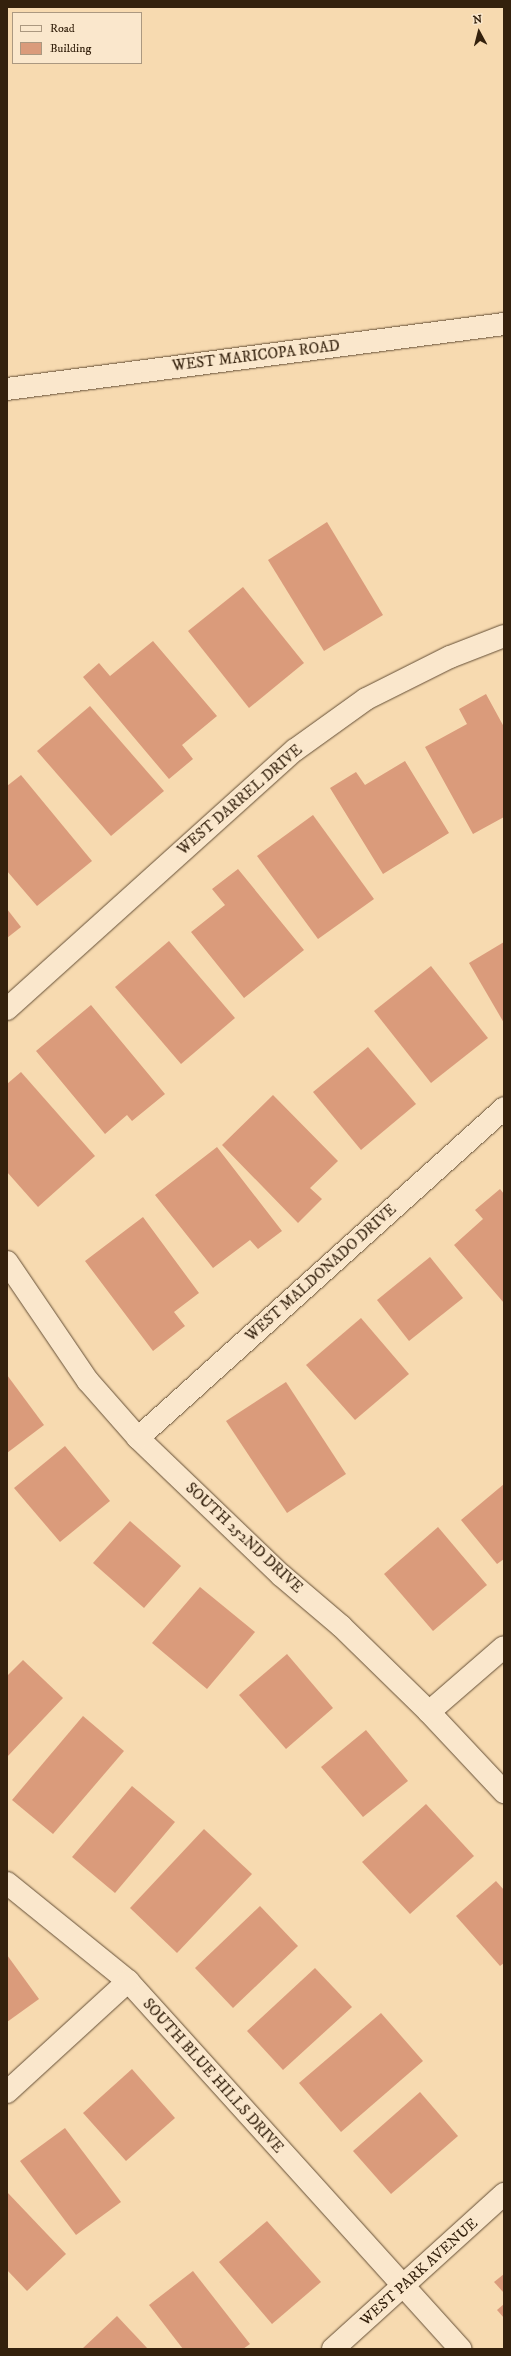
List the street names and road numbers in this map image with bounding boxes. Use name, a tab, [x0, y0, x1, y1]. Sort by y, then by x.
street label: WEST MARICOPA ROAD	[171, 337, 341, 375]
street label: WEST DARREL DRIVE	[174, 741, 306, 859]
street label: WEST MALDONADO DRIVE	[242, 1201, 400, 1345]
street label: SOUTH 252ND DRIVE	[182, 1479, 306, 1597]
street label: SOUTH BLUE HILLS DRIVE	[139, 1995, 287, 2157]
street label: WEST PARK AVENUE	[356, 2214, 482, 2330]

